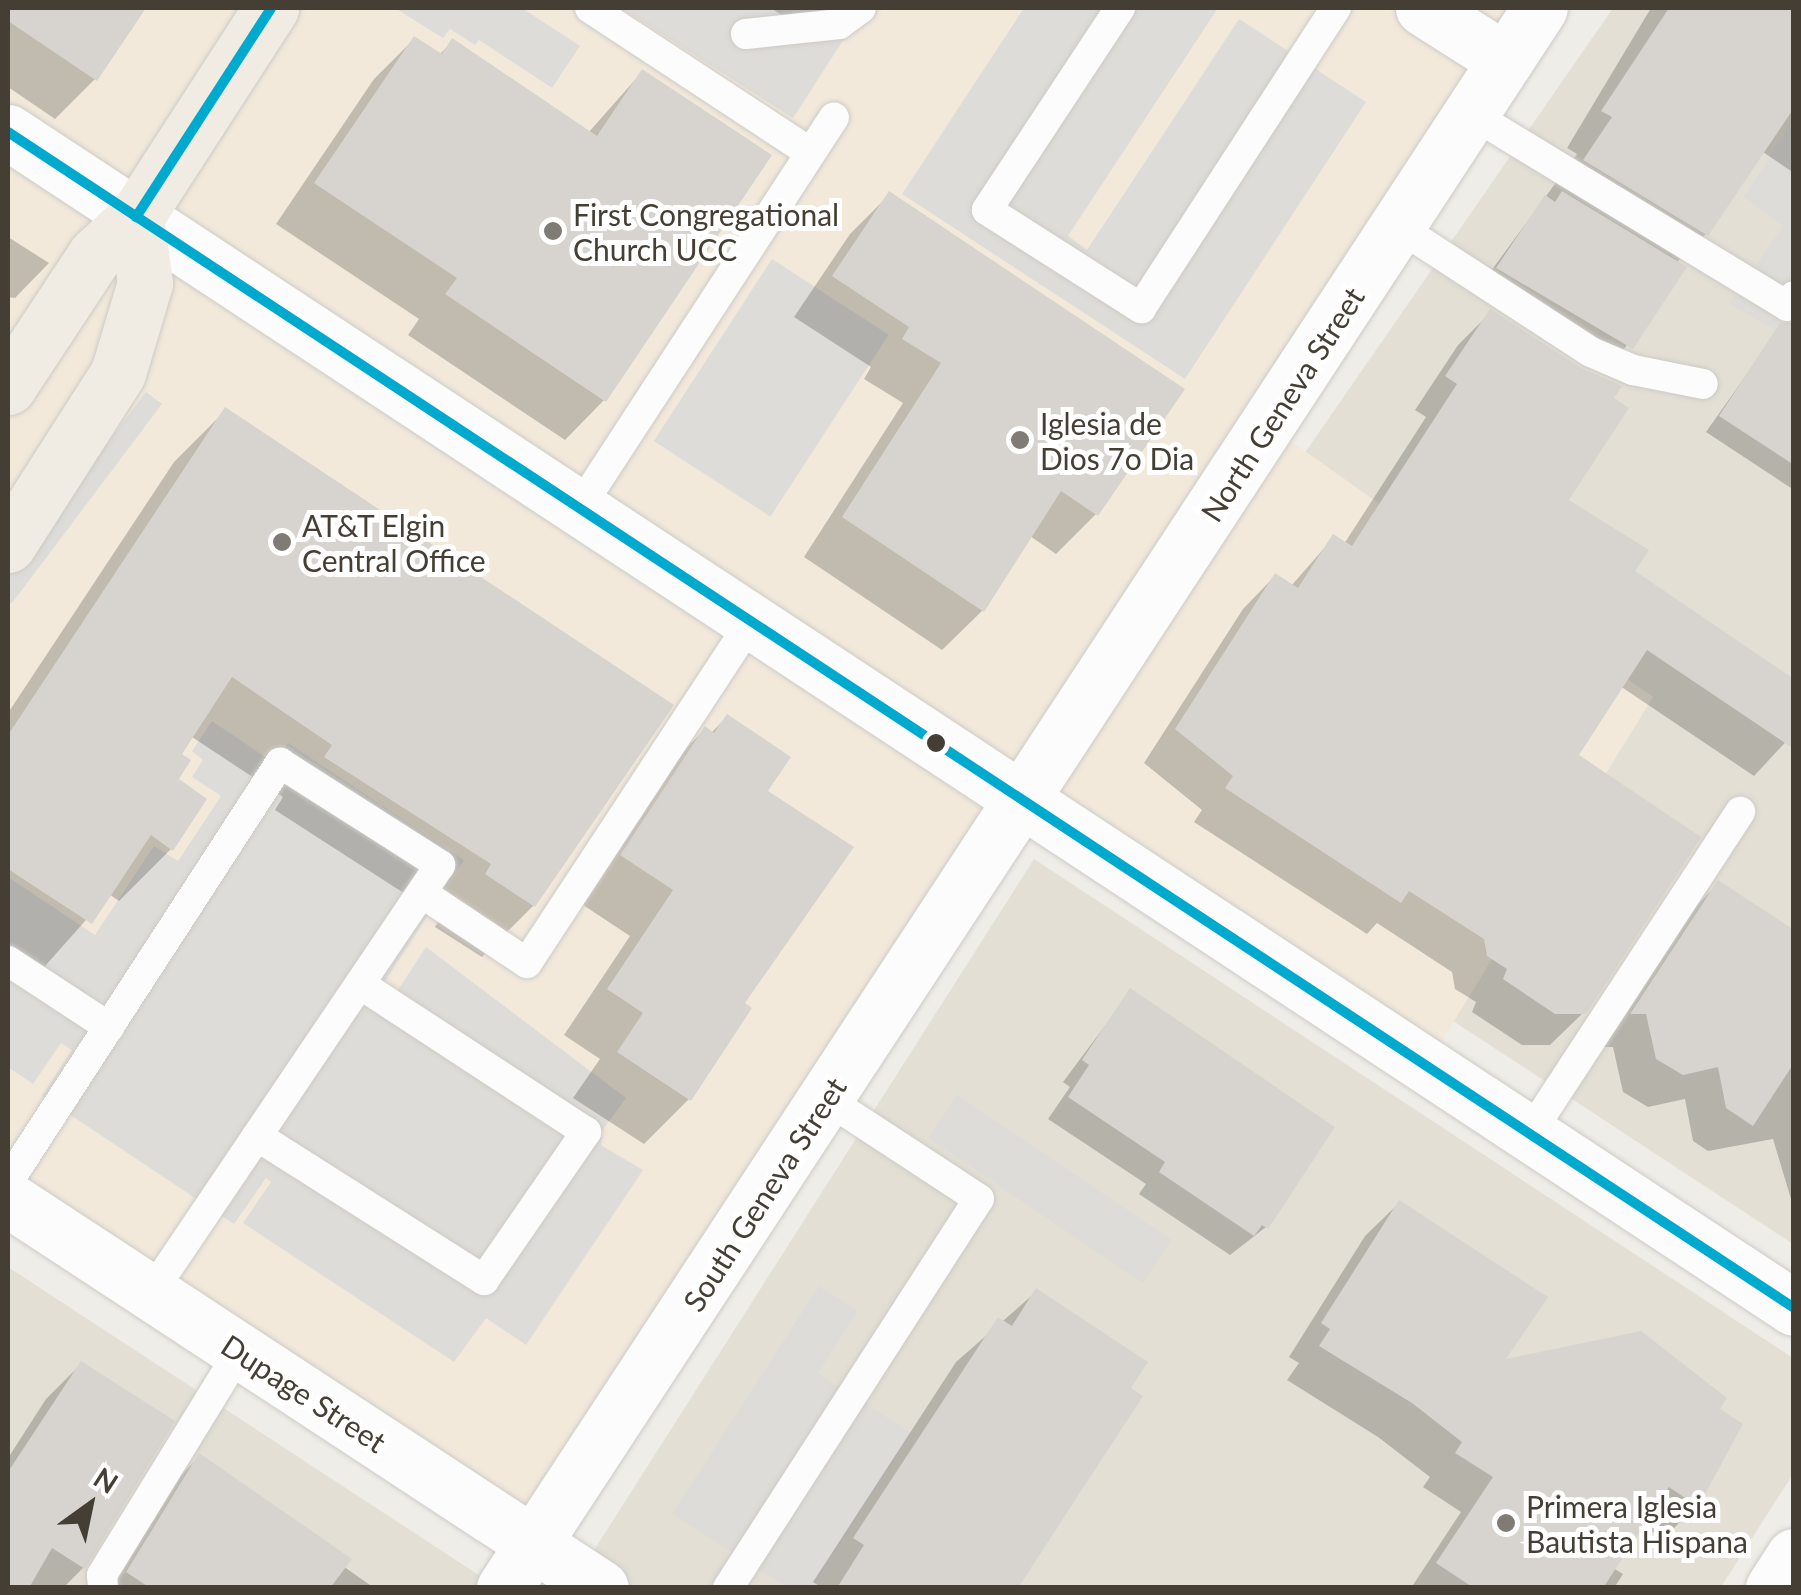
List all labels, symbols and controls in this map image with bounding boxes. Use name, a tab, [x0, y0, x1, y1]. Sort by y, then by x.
place label: First Congregational Church UCC	[573, 196, 839, 266]
marker: First Congregational Church UCC	[542, 220, 564, 242]
street label: North Geneva Street	[1193, 280, 1371, 528]
place label: Iglesia de Dios 7o Dia	[1040, 405, 1194, 476]
marker: Iglesia de Dios 7o Dia	[1009, 429, 1031, 451]
place label: AT&T Elgin Central Office	[302, 507, 486, 578]
marker: AT&T Elgin Central Office	[271, 531, 293, 553]
unlabelled marker	[926, 733, 946, 753]
street label: South Geneva Street	[675, 1070, 853, 1318]
street label: Dupage Street	[215, 1326, 393, 1460]
north arrow	[40, 1455, 140, 1555]
text: N	[88, 1460, 125, 1500]
place label: Primera Iglesia Bautista Hispana	[1526, 1488, 1748, 1558]
marker: Primera Iglesia Bautista Hispana	[1495, 1512, 1517, 1534]

